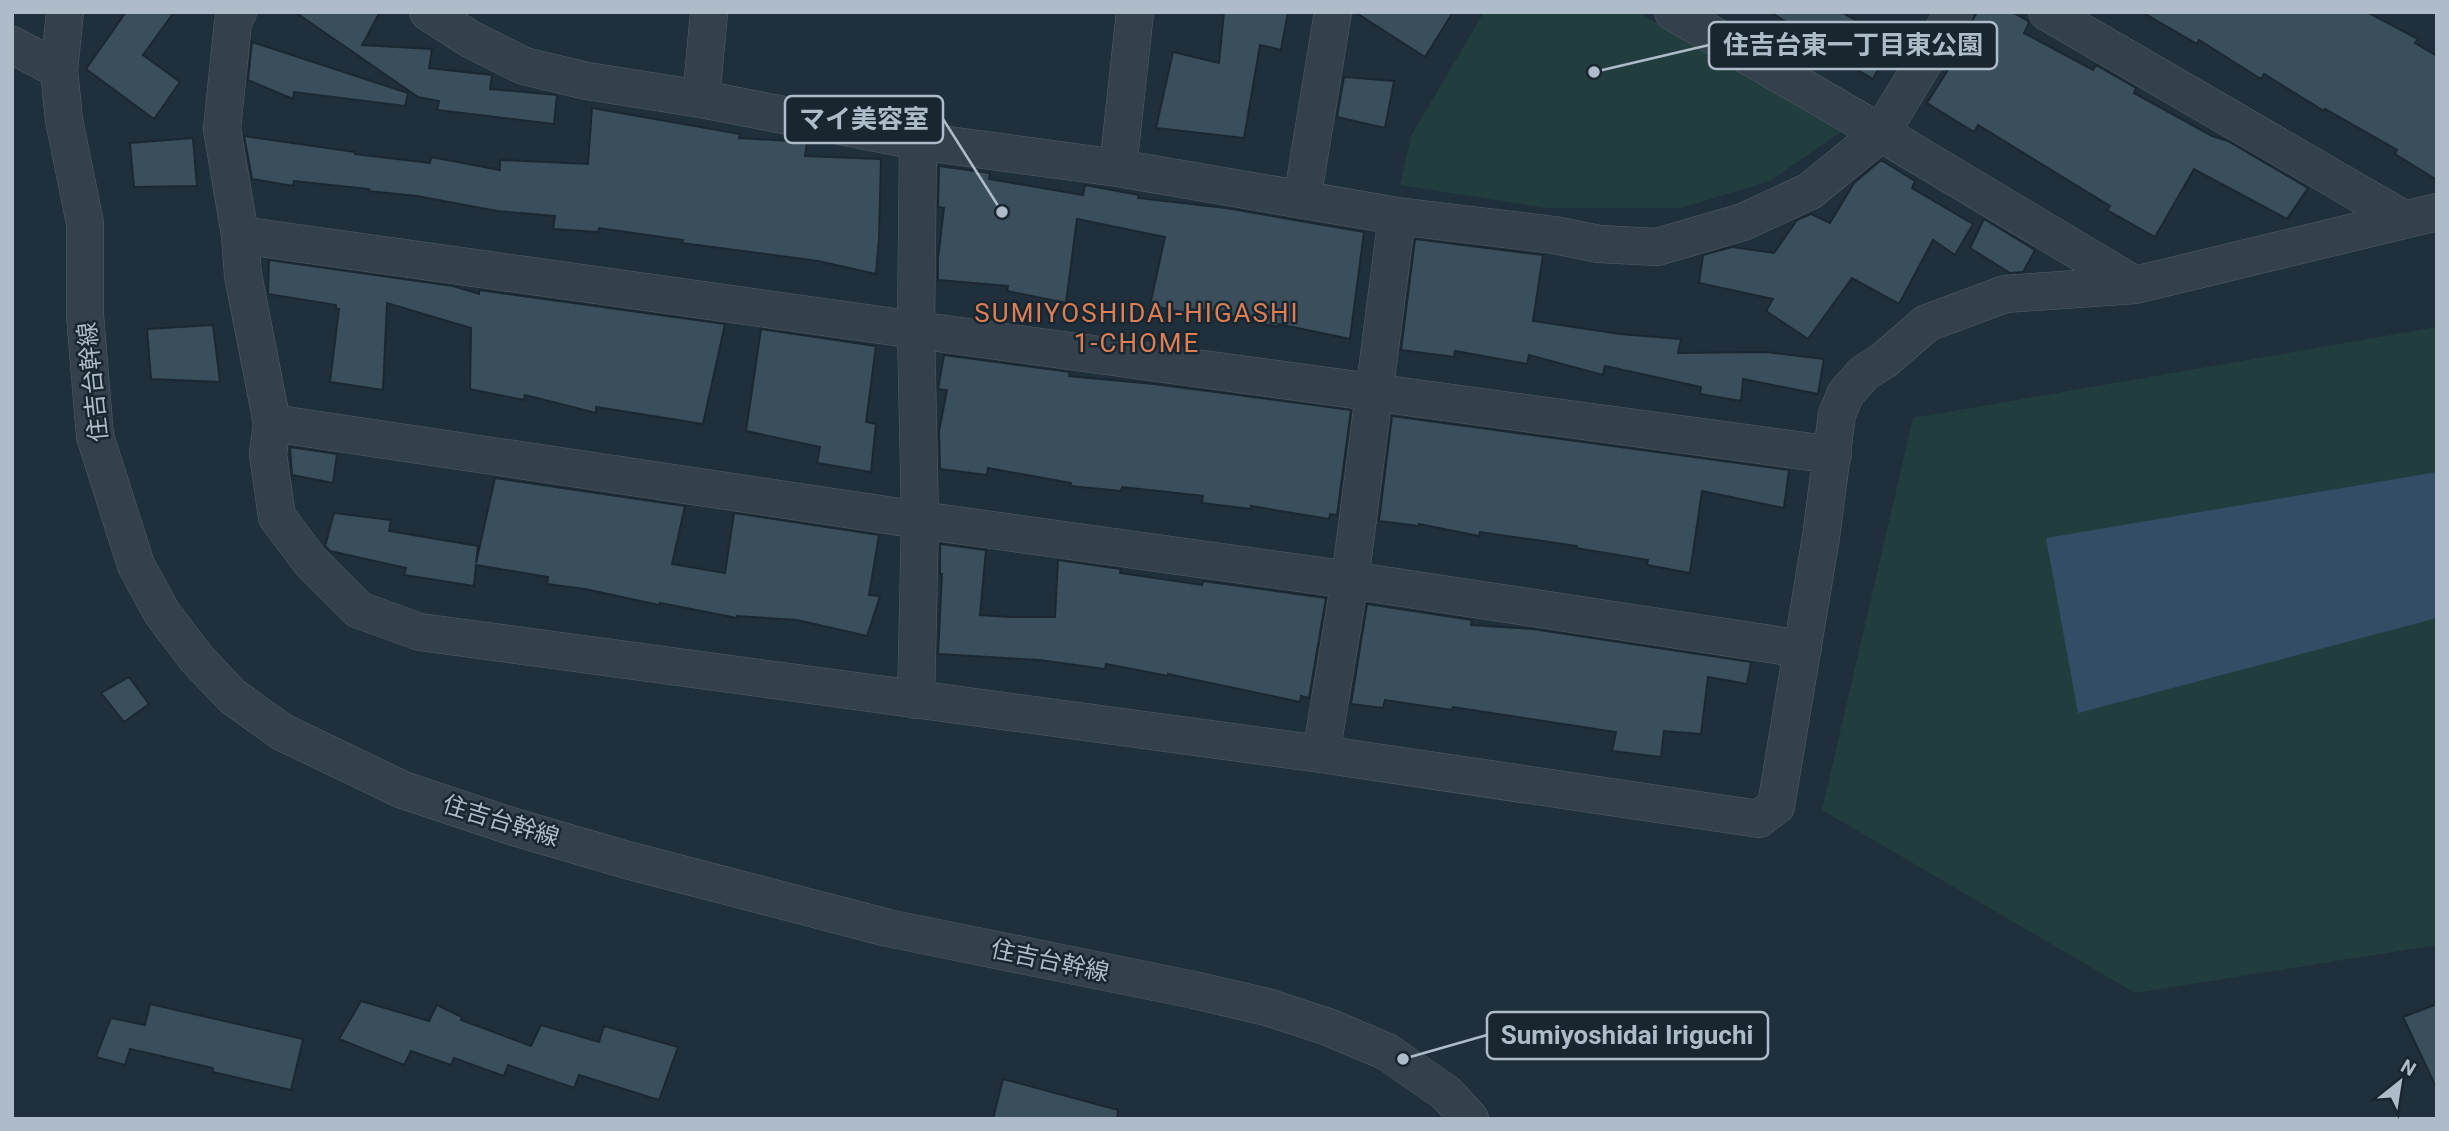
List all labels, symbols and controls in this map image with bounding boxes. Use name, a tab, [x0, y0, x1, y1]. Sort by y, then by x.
callout: 住吉台東一丁目東公園	[1709, 22, 1997, 69]
text: 住吉台東一丁目東公園	[1723, 30, 1983, 60]
callout: マイ美容室	[785, 96, 943, 143]
text: マイ美容室	[799, 104, 929, 134]
district label: SUMIYOSHIDAI-HIGASHI 1-CHOME	[974, 298, 1300, 358]
street label: 住吉台幹線	[73, 321, 113, 443]
street label: 住吉台幹線	[440, 790, 562, 852]
street label: 住吉台幹線	[988, 935, 1112, 987]
callout: Sumiyoshidai Iriguchi	[1487, 1012, 1768, 1059]
text: Sumiyoshidai Iriguchi	[1501, 1020, 1753, 1050]
north arrow	[2365, 1047, 2435, 1117]
text: N	[2397, 1054, 2420, 1081]

